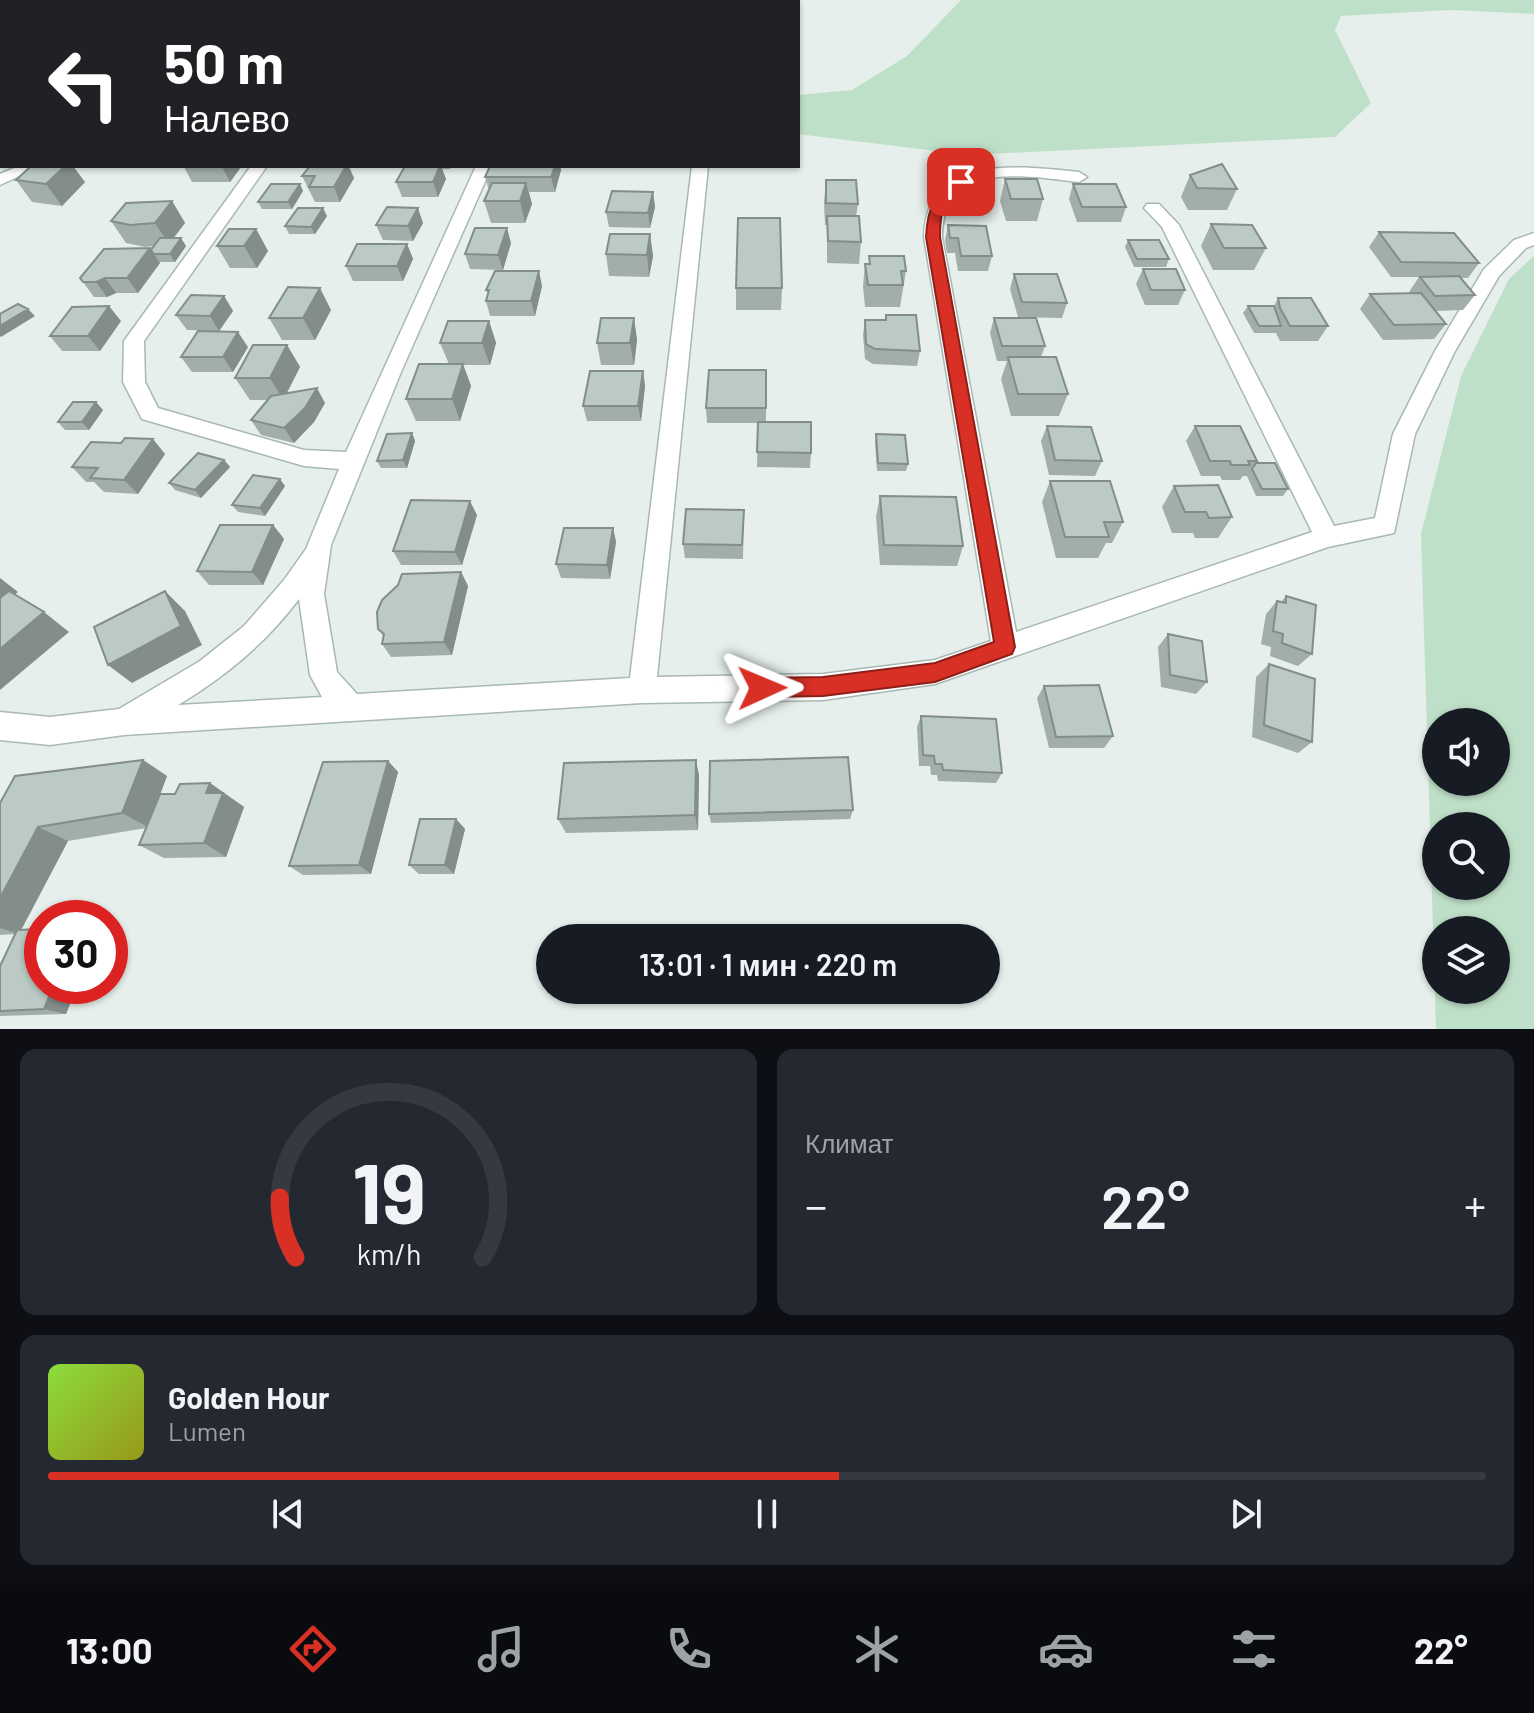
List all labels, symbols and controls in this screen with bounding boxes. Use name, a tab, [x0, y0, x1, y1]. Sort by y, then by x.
text: 50 m	[164, 28, 284, 95]
icon: left	[32, 32, 136, 136]
text: Налево	[164, 96, 290, 139]
pin	[927, 148, 995, 216]
icon: arrive	[939, 160, 983, 204]
position arrow	[720, 646, 804, 730]
map controls	[1422, 708, 1510, 1004]
button: sound	[1422, 708, 1510, 796]
button: search	[1422, 812, 1510, 900]
speed limit sign: 30	[24, 900, 128, 1004]
button: layers	[1422, 916, 1510, 1004]
text: 13:01 · 1 мин · 220 m	[639, 946, 897, 982]
text: Климат	[805, 1127, 894, 1158]
text: 19	[352, 1141, 425, 1241]
text: 22°	[1101, 1169, 1190, 1241]
text: −	[805, 1178, 827, 1231]
text: +	[1464, 1178, 1486, 1231]
text: km/h	[356, 1236, 421, 1271]
text: Golden Hour	[168, 1379, 330, 1415]
text: Lumen	[168, 1415, 246, 1446]
icon: previous	[266, 1492, 310, 1536]
icon: pause	[745, 1492, 789, 1536]
icon: next	[1224, 1492, 1268, 1536]
icon: directions	[285, 1621, 341, 1677]
icon: music	[473, 1621, 529, 1677]
icon: phone	[661, 1621, 717, 1677]
icon: climate	[849, 1621, 905, 1677]
icon: car	[1038, 1621, 1094, 1677]
icon: filters	[1226, 1621, 1282, 1677]
text: 13:00	[66, 1628, 152, 1671]
text: 22°	[1414, 1628, 1468, 1671]

